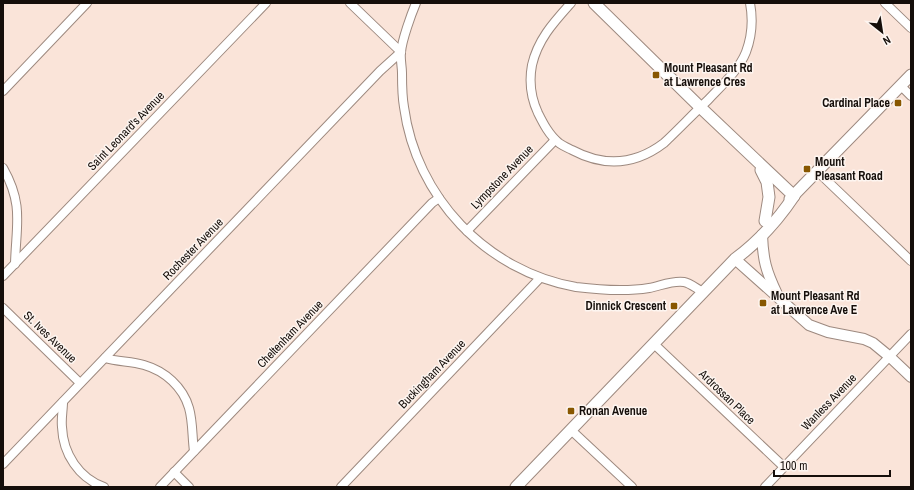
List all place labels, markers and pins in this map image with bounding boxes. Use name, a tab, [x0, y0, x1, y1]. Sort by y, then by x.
place label: Mount Pleasant Rd at Lawrence Cres	[664, 60, 753, 90]
marker: Mount Pleasant Rd at Lawrence Cres	[651, 70, 661, 80]
place label: Cardinal Place	[822, 95, 891, 111]
marker: Cardinal Place	[893, 98, 903, 108]
place label: Mount Pleasant Road	[815, 154, 883, 184]
marker: Mount Pleasant Road	[802, 164, 812, 174]
place label: Mount Pleasant Rd at Lawrence Ave E	[771, 288, 860, 318]
place label: Dinnick Crescent	[586, 298, 667, 314]
marker: Mount Pleasant Rd at Lawrence Ave E	[758, 298, 768, 308]
marker: Dinnick Crescent	[669, 301, 679, 311]
place label: Ronan Avenue	[579, 403, 648, 419]
marker: Ronan Avenue	[566, 406, 576, 416]

